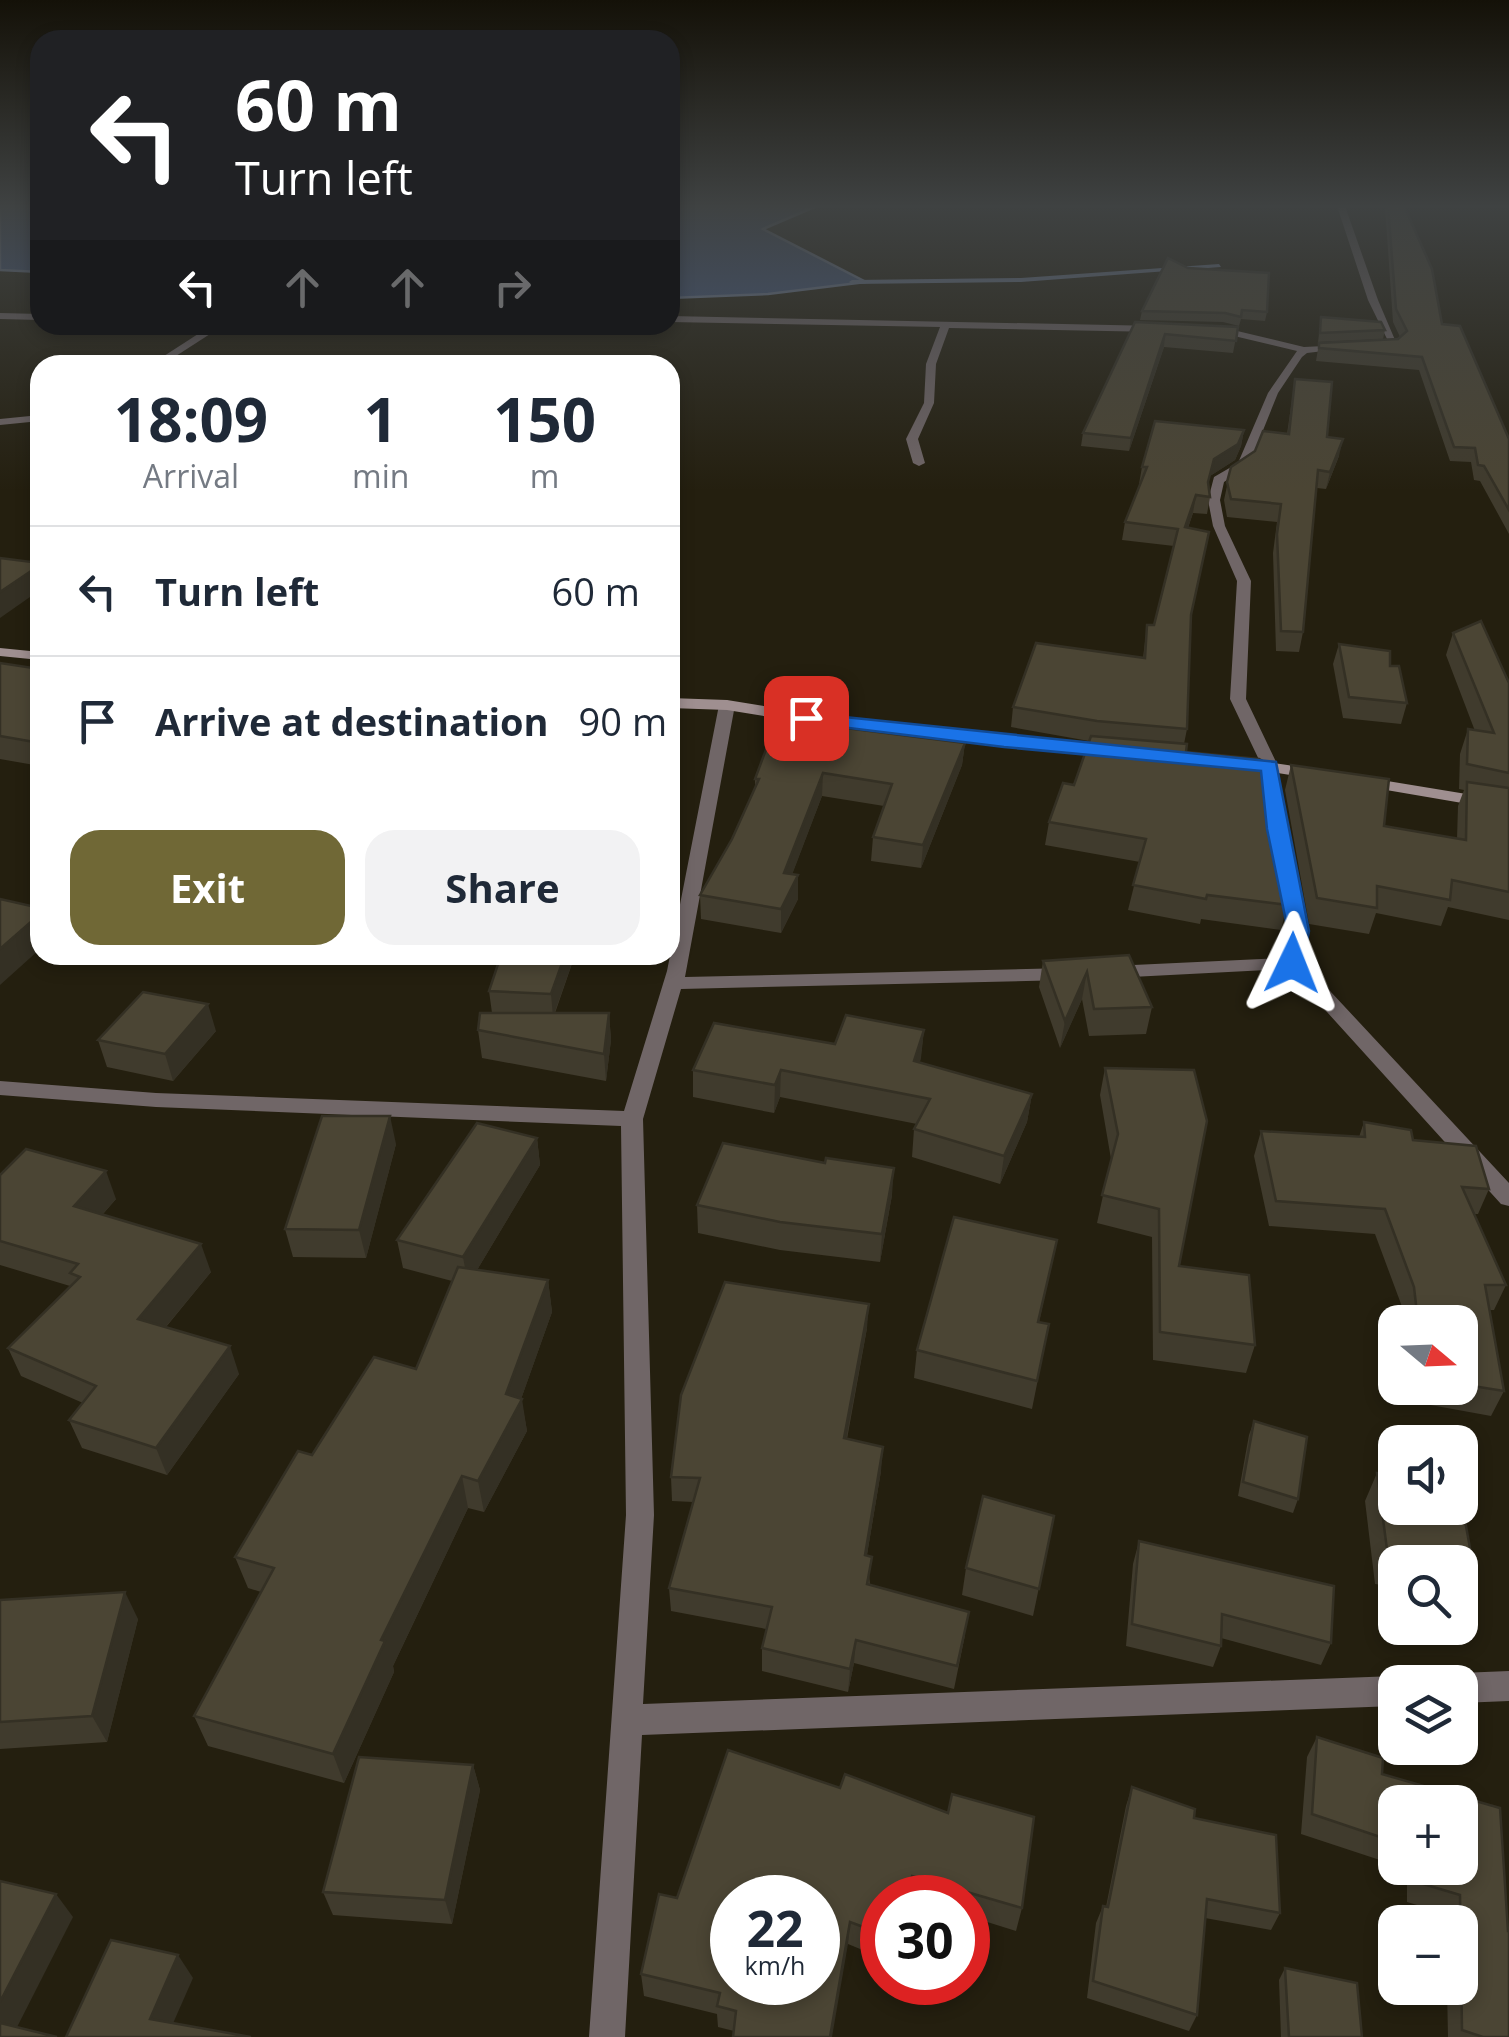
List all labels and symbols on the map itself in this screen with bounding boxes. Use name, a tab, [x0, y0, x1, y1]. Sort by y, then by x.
pin	[764, 676, 849, 761]
position arrow	[1240, 911, 1344, 1015]
north arrow	[1378, 1305, 1478, 1405]
speed limit sign: 30	[860, 1875, 990, 2005]

